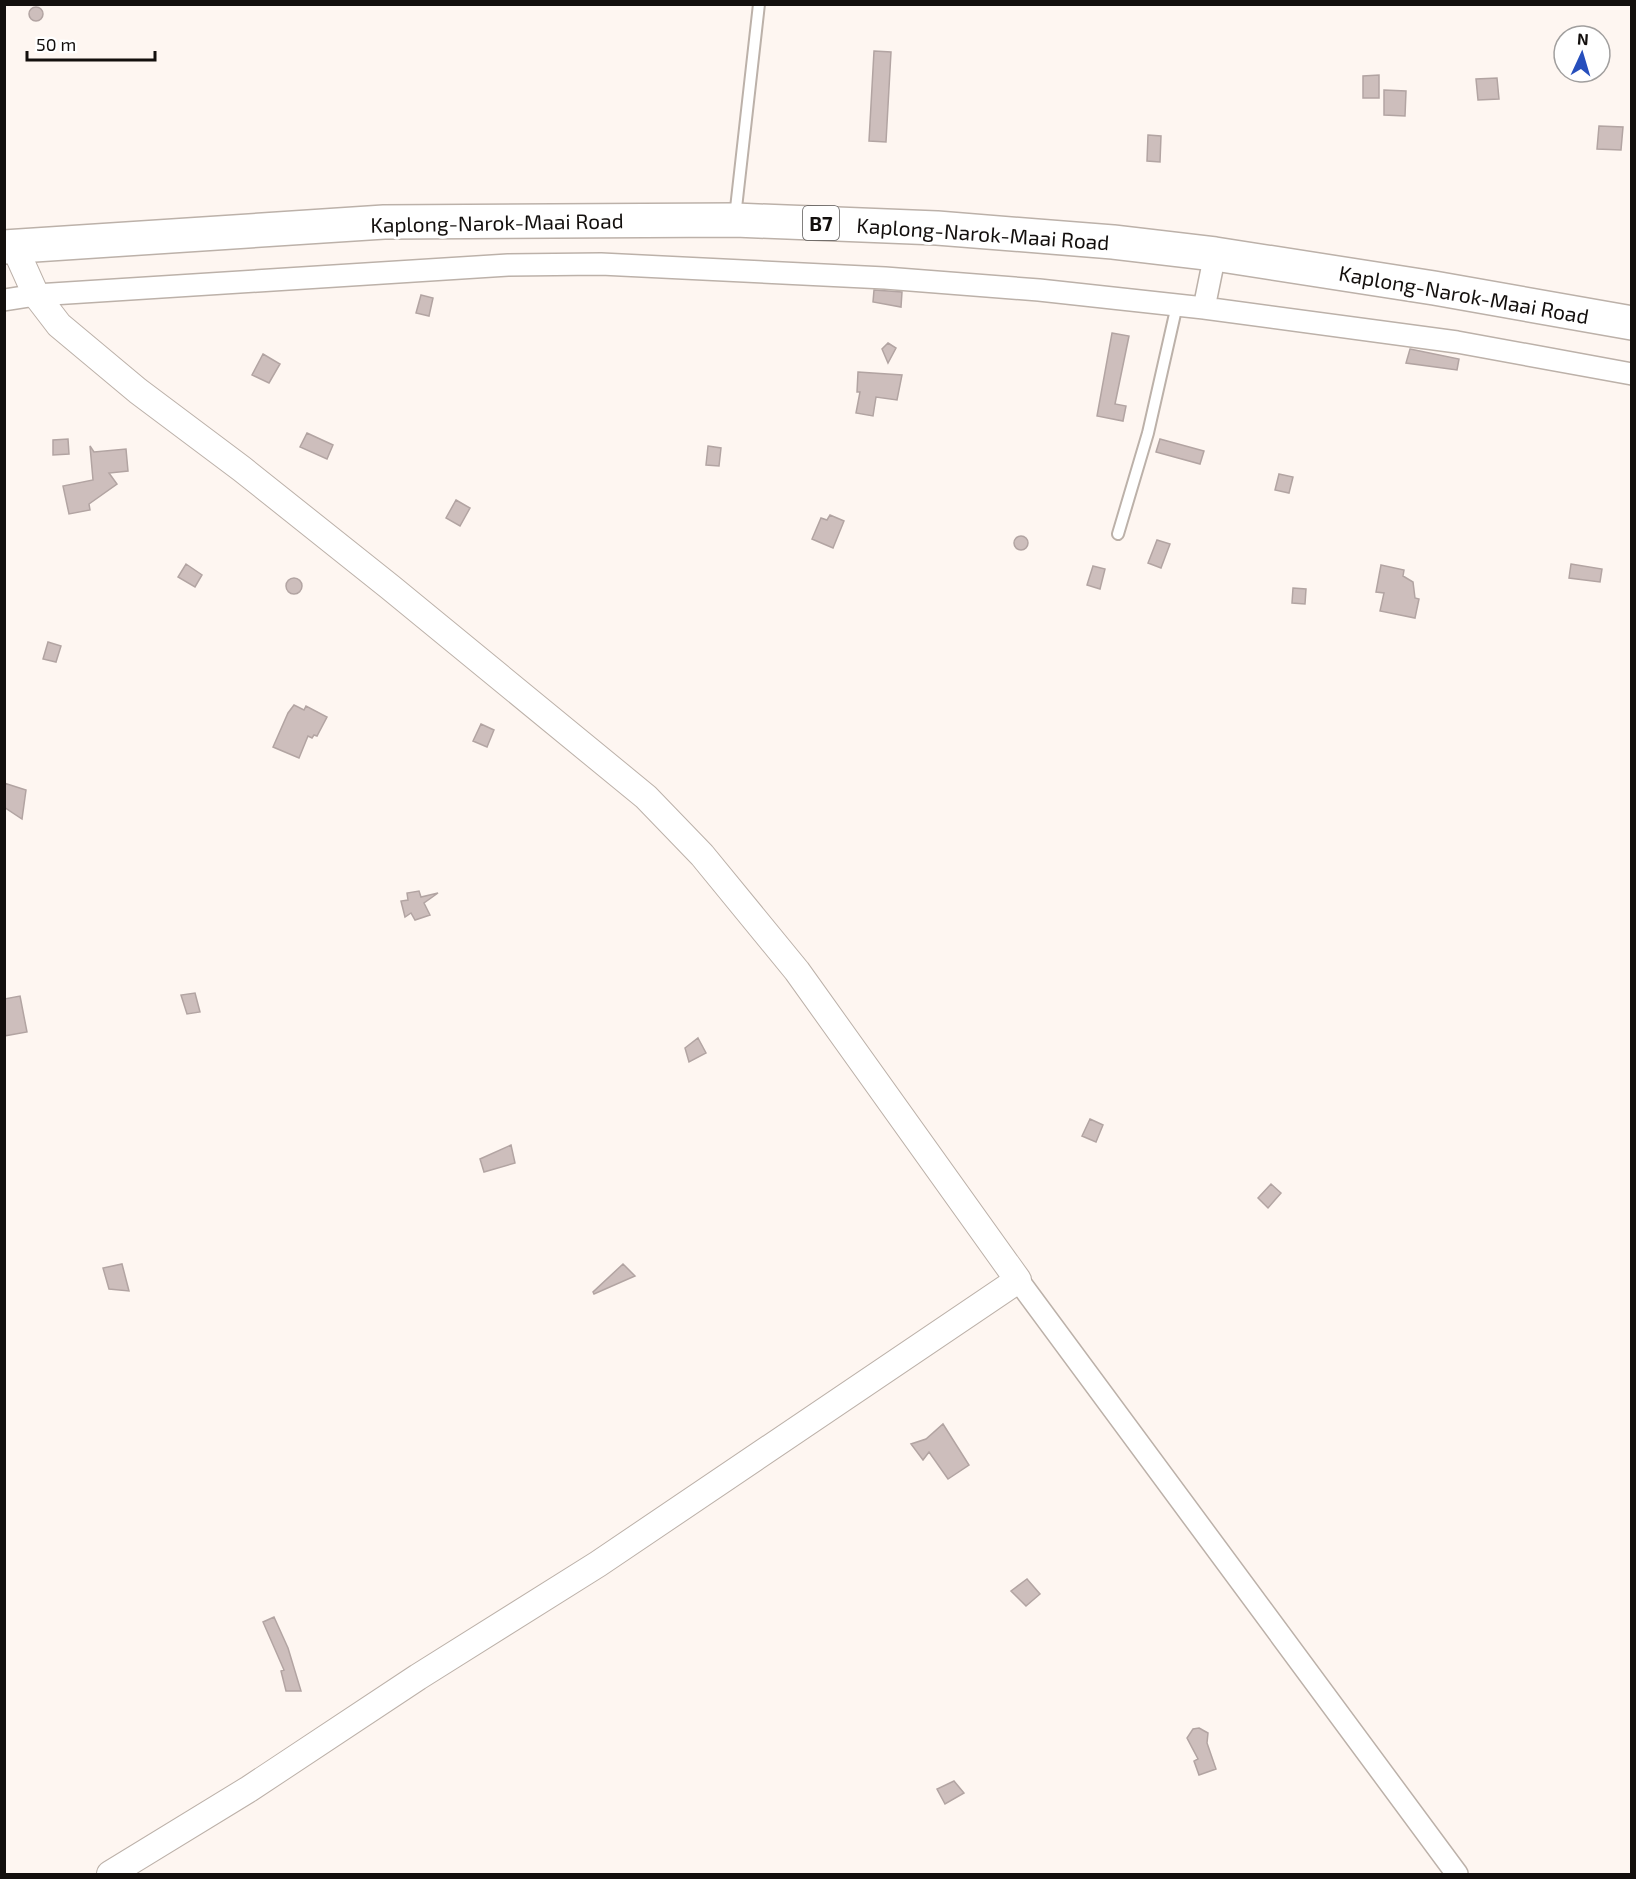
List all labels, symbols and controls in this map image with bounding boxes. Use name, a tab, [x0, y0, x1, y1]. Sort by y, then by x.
scale bar	[27, 24, 154, 62]
north arrow	[1552, 24, 1612, 84]
text: N	[1577, 29, 1590, 48]
text: 50 m	[36, 33, 76, 55]
road number: B7	[803, 206, 839, 240]
street label: Kaplong-Narok-Maai Road	[370, 207, 624, 237]
street label: Kaplong-Narok-Maai Road	[856, 212, 1110, 254]
street label: Kaplong-Narok-Maai Road	[1337, 260, 1591, 328]

